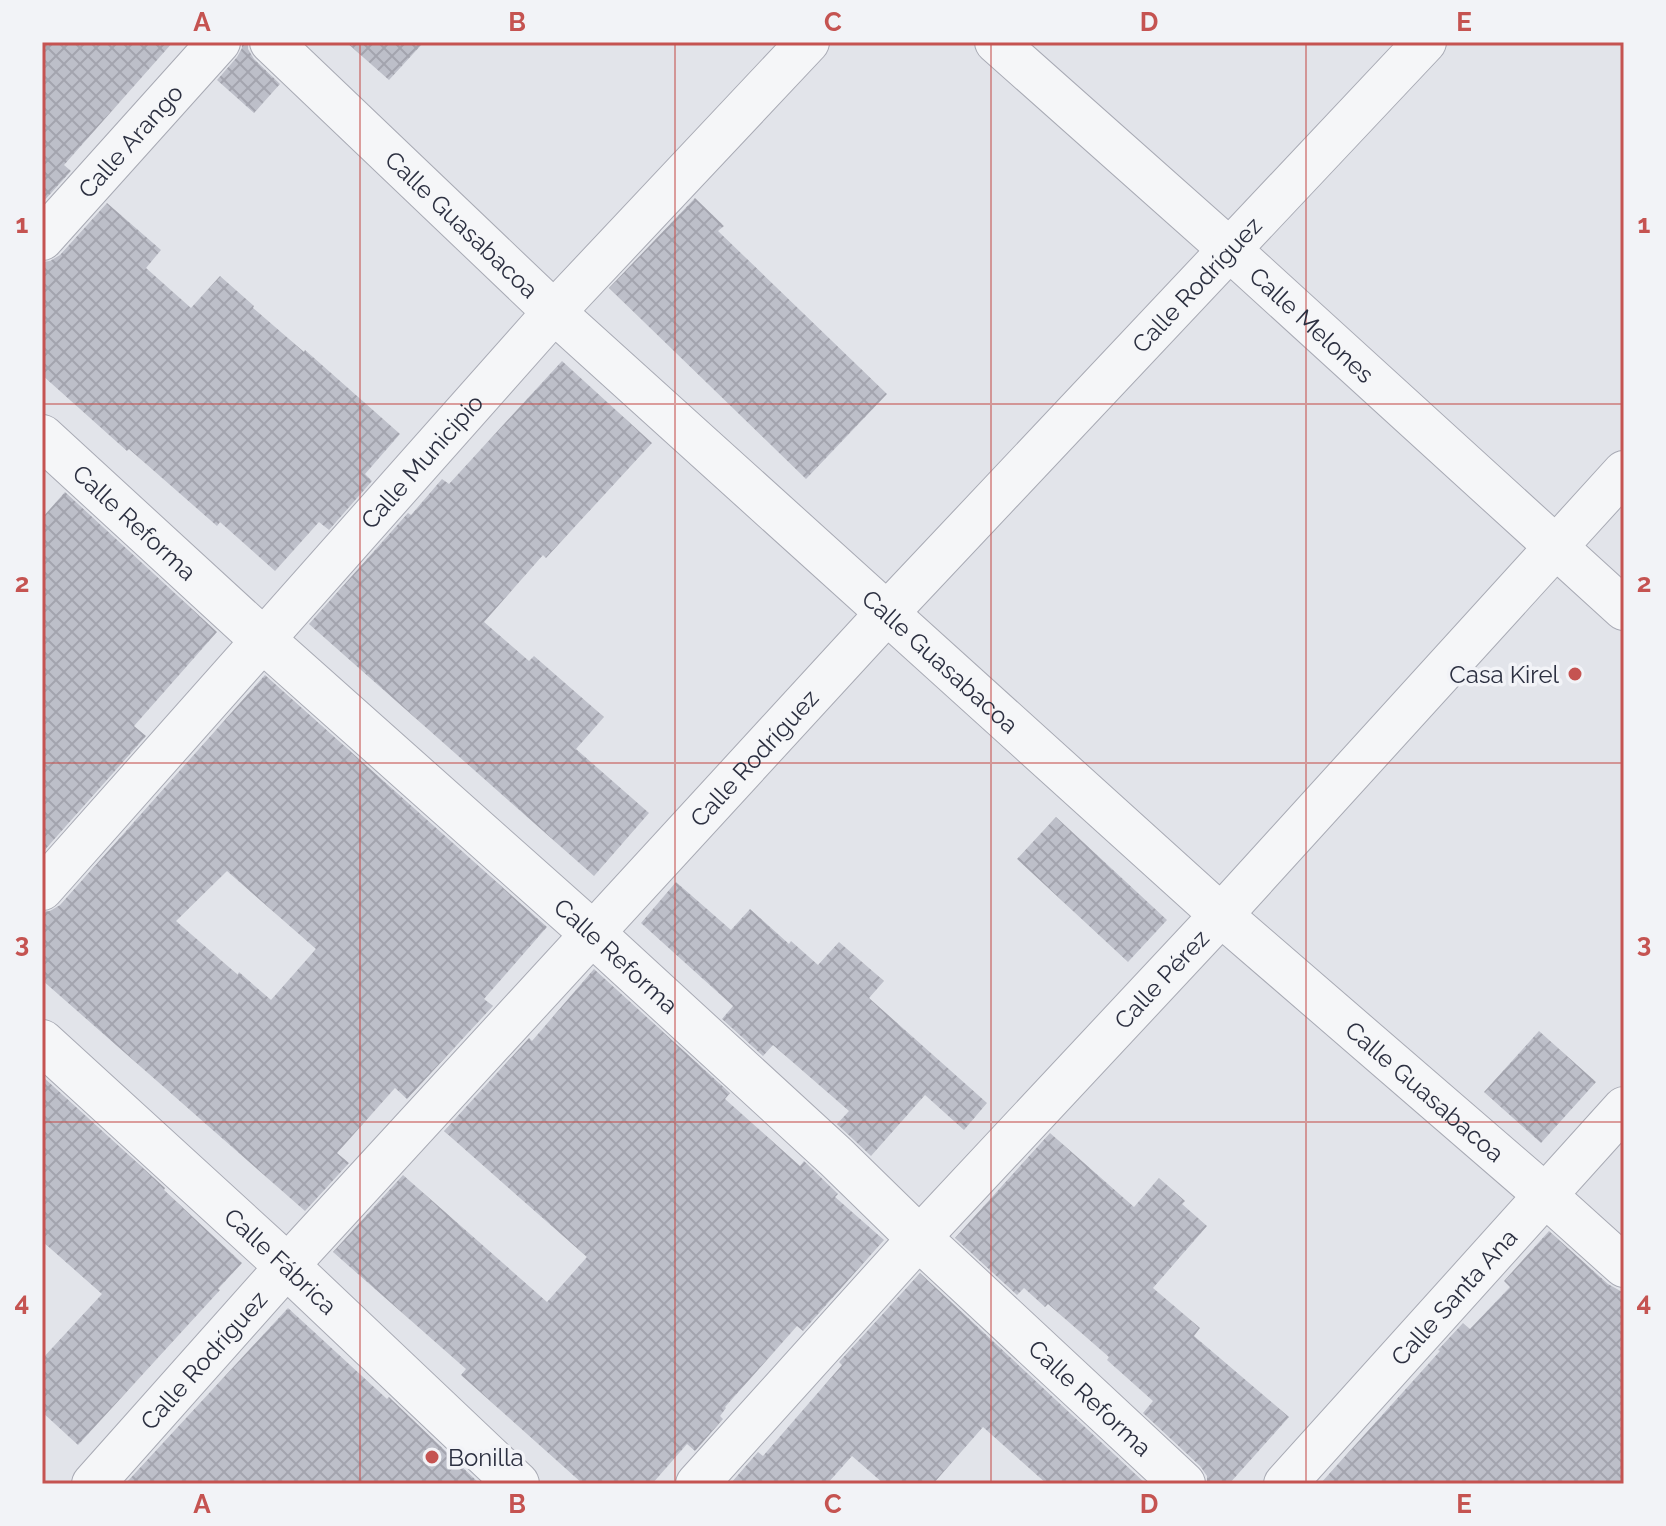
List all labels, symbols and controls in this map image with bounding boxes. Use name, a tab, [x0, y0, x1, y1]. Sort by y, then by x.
text: A	[193, 7, 211, 37]
text: B	[508, 7, 526, 37]
text: C	[824, 7, 842, 37]
text: D	[1140, 7, 1158, 37]
text: E	[1456, 7, 1472, 37]
street label: Calle Arango	[72, 78, 189, 204]
street label: Calle Guasabacoa	[379, 145, 545, 304]
text: 1	[16, 209, 29, 239]
text: 1	[1638, 209, 1651, 239]
street label: Calle Rodríguez	[1126, 211, 1267, 358]
street label: Calle Melones	[1244, 261, 1380, 389]
street label: Calle Municipio	[354, 388, 489, 534]
street label: Calle Reforma	[67, 458, 203, 586]
text: 2	[15, 568, 29, 598]
text: 2	[1637, 568, 1651, 598]
street label: Calle Guasabacoa	[856, 583, 1024, 739]
place label: Casa Kirel	[1449, 660, 1559, 689]
marker: Casa Kirel	[1566, 665, 1584, 683]
street label: Calle Rodríguez	[684, 683, 824, 832]
street label: Calle Reforma	[548, 892, 684, 1019]
street label: Calle Pérez	[1108, 923, 1215, 1035]
text: 3	[15, 928, 29, 958]
text: 3	[1637, 928, 1651, 958]
street label: Calle Guasabacoa	[1340, 1015, 1510, 1168]
street label: Calle Fábrica	[218, 1202, 343, 1320]
street label: Calle Santa Ana	[1385, 1222, 1523, 1371]
street label: Calle Rodríguez	[134, 1285, 273, 1435]
text: 4	[15, 1287, 29, 1317]
text: 4	[1637, 1287, 1651, 1317]
street label: Calle Reforma	[1023, 1333, 1158, 1462]
place label: Bonilla	[448, 1443, 524, 1472]
marker: Bonilla	[423, 1448, 441, 1466]
text: A	[193, 1489, 211, 1519]
text: B	[508, 1489, 526, 1519]
text: C	[824, 1489, 842, 1519]
text: D	[1140, 1489, 1158, 1519]
text: E	[1456, 1489, 1472, 1519]

